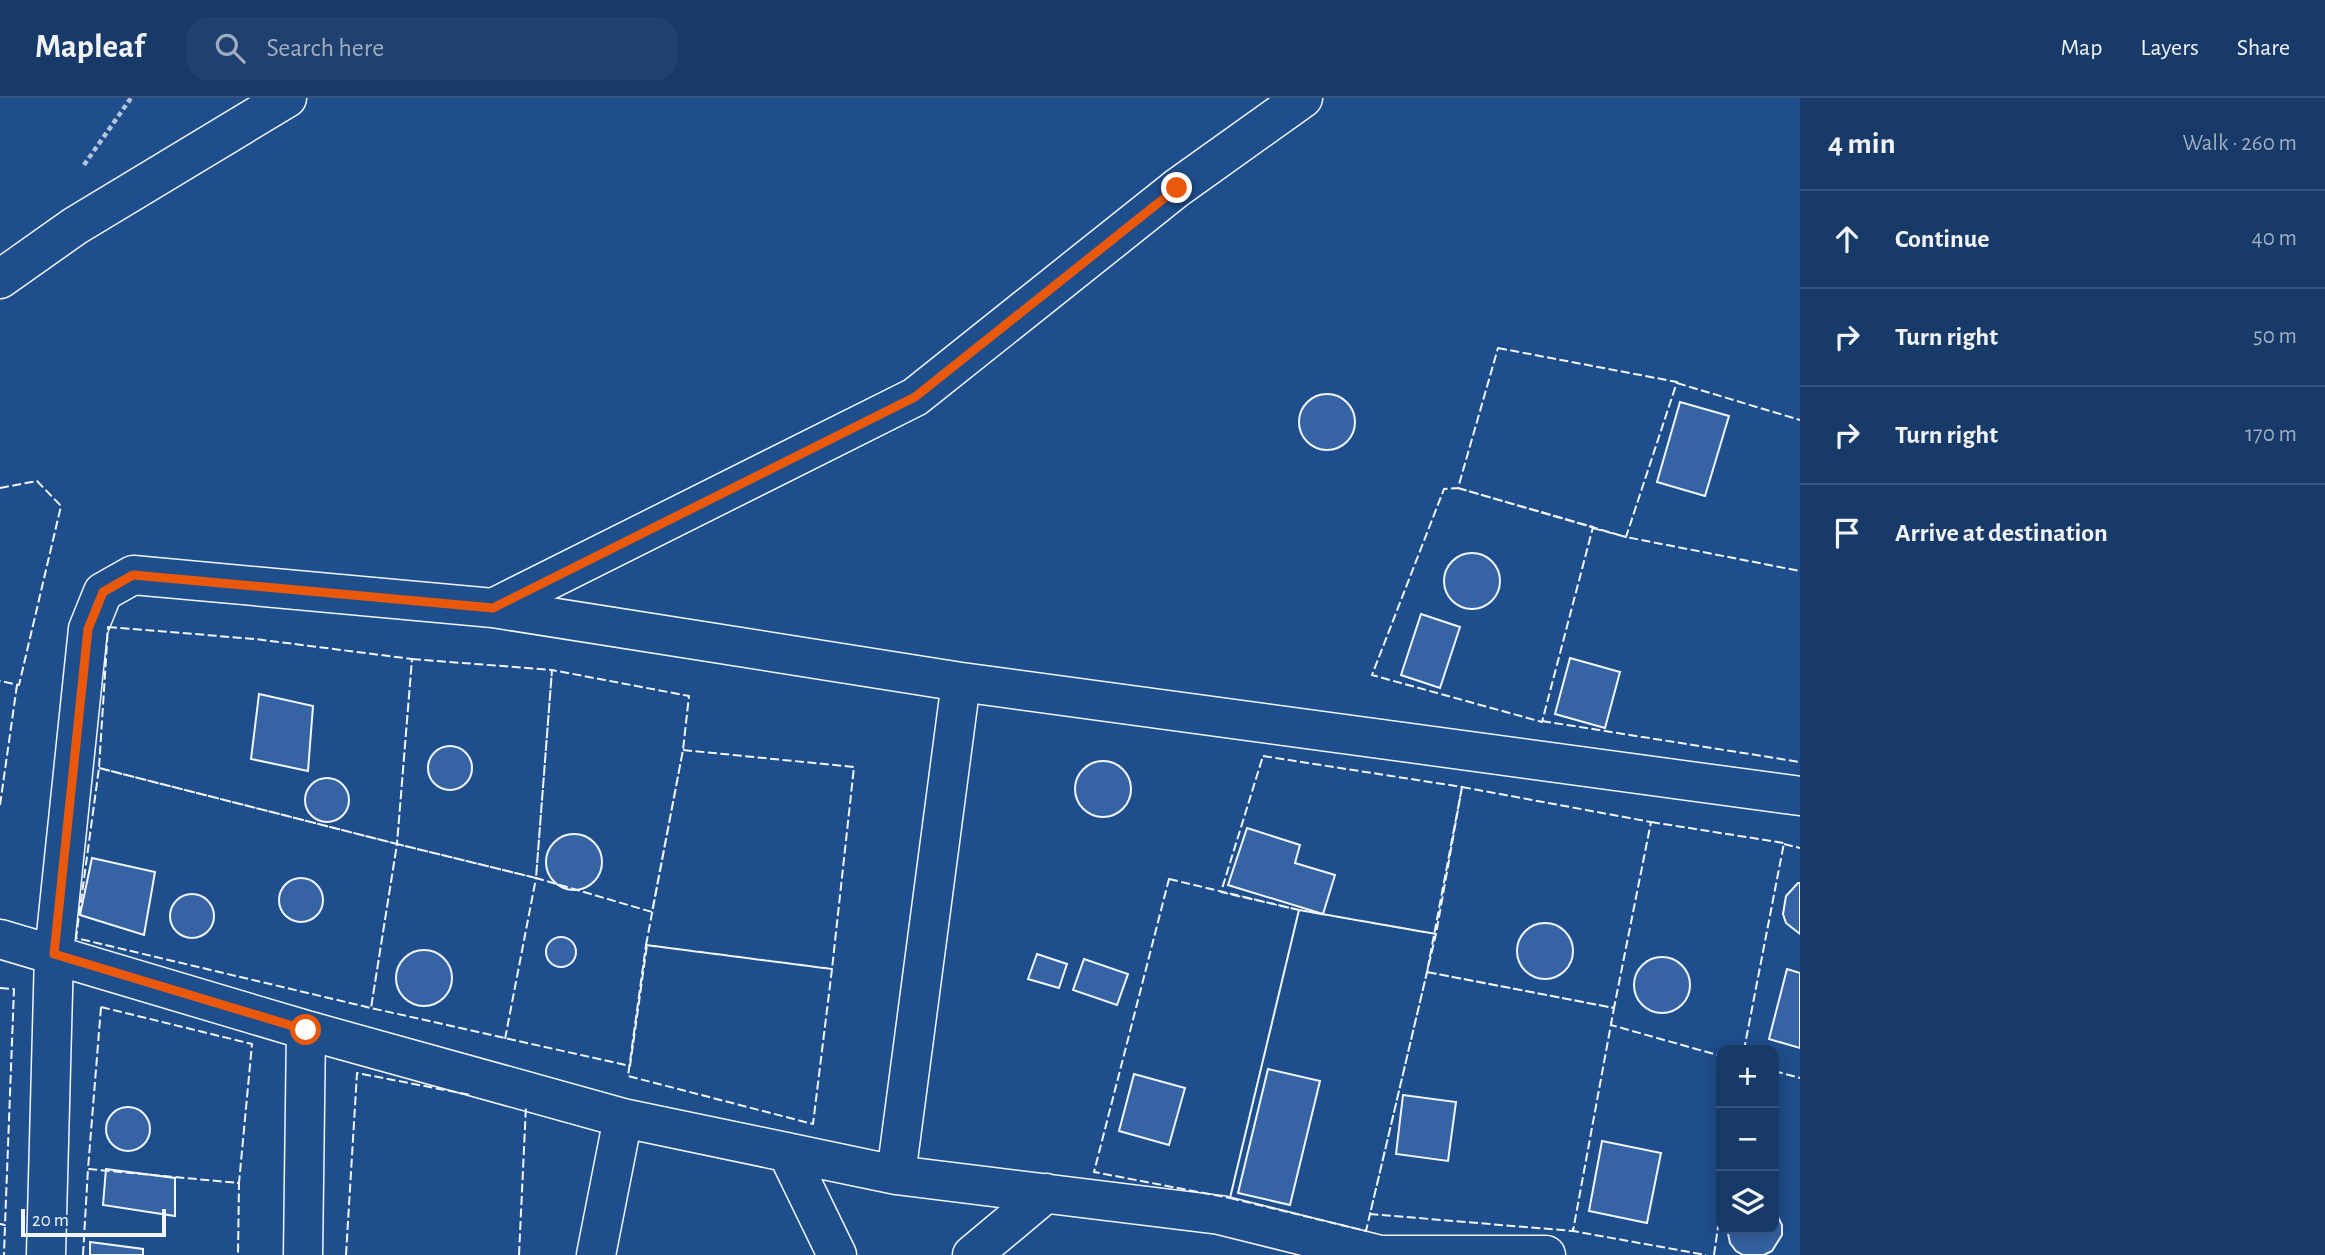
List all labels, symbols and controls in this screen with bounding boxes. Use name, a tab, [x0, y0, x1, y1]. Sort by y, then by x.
search box	[187, 17, 677, 80]
icon: search	[211, 29, 249, 67]
text: Mapleaf	[35, 31, 145, 64]
text: Search here	[267, 35, 384, 61]
text: Map	[2060, 36, 2102, 60]
text: Layers	[2140, 36, 2199, 60]
text: Share	[2237, 36, 2290, 60]
text: 4 min	[1828, 129, 1896, 159]
text: Walk · 260 m	[2182, 132, 2297, 155]
route end	[1161, 172, 1192, 203]
icon: ahead	[1828, 220, 1866, 258]
text: Continue	[1895, 226, 1990, 252]
text: 40 m	[2252, 227, 2297, 250]
icon: right	[1828, 318, 1866, 356]
text: Turn right	[1895, 324, 1998, 350]
text: 50 m	[2253, 325, 2297, 348]
icon: right	[1828, 416, 1866, 454]
text: Turn right	[1895, 422, 1998, 448]
text: 170 m	[2245, 423, 2297, 446]
icon: arrive	[1828, 514, 1866, 552]
text: Arrive at destination	[1895, 520, 2108, 546]
route start	[290, 1014, 321, 1045]
map controls	[1716, 1045, 1779, 1234]
button: +	[1716, 1045, 1779, 1108]
button: −	[1716, 1108, 1779, 1171]
button: layers	[1716, 1171, 1779, 1234]
scale bar	[21, 1206, 166, 1238]
text: 20 m	[32, 1211, 69, 1230]

